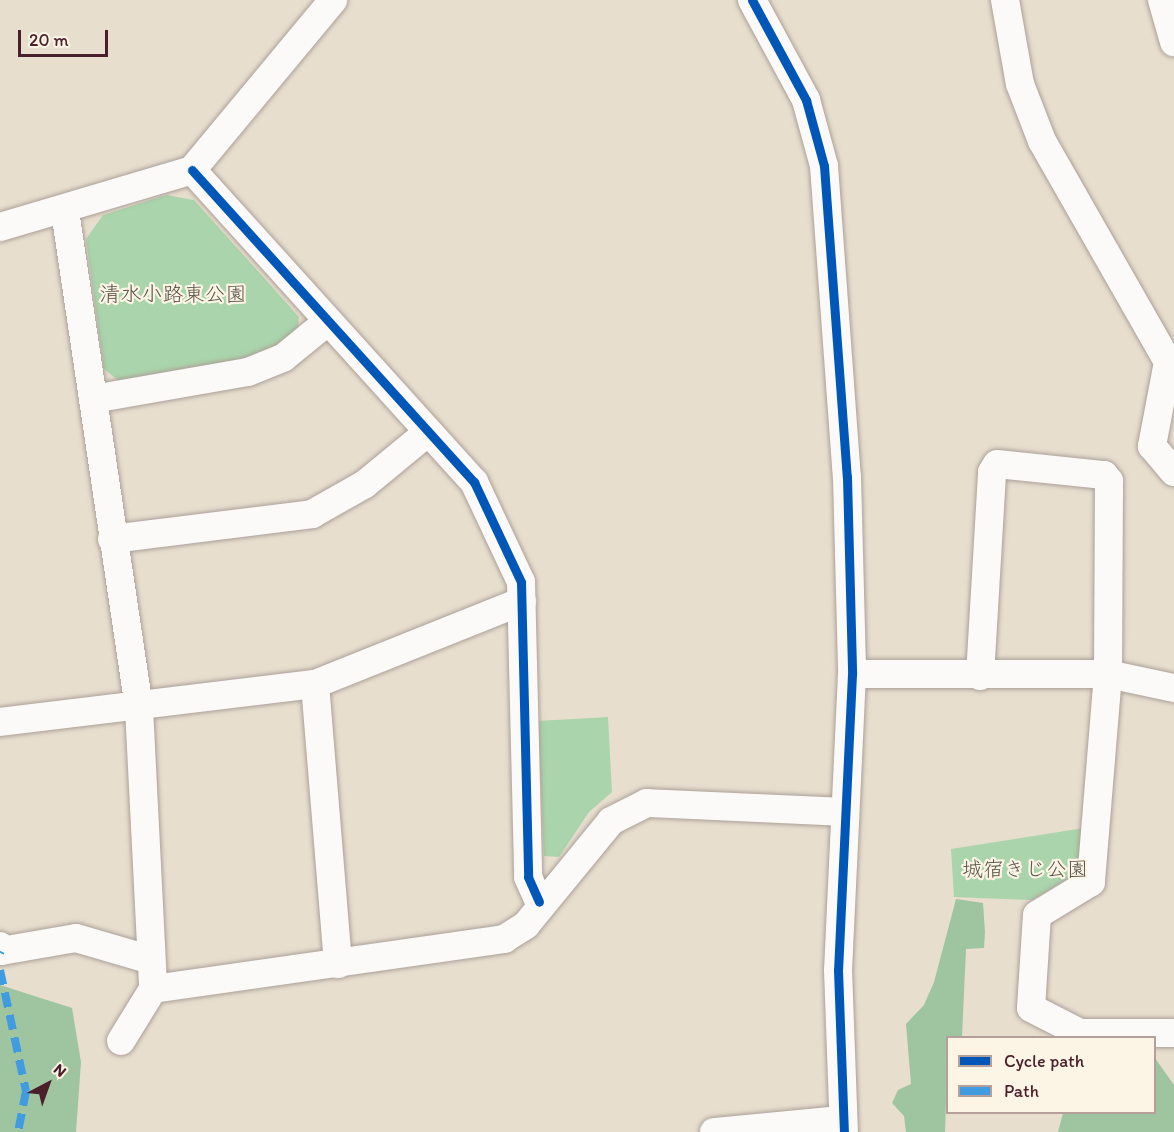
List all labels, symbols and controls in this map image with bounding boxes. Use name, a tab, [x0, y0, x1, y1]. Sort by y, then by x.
scale bar	[21, 18, 111, 56]
text: 20 m	[29, 29, 69, 51]
park label: 清水小路東公園	[100, 281, 246, 307]
park label: 城宿きじ公園	[962, 856, 1088, 882]
legend	[946, 1036, 1156, 1114]
text: Cycle path	[1004, 1050, 1084, 1072]
north arrow	[18, 1054, 78, 1114]
text: N	[50, 1059, 70, 1081]
text: Path	[1004, 1080, 1039, 1102]

